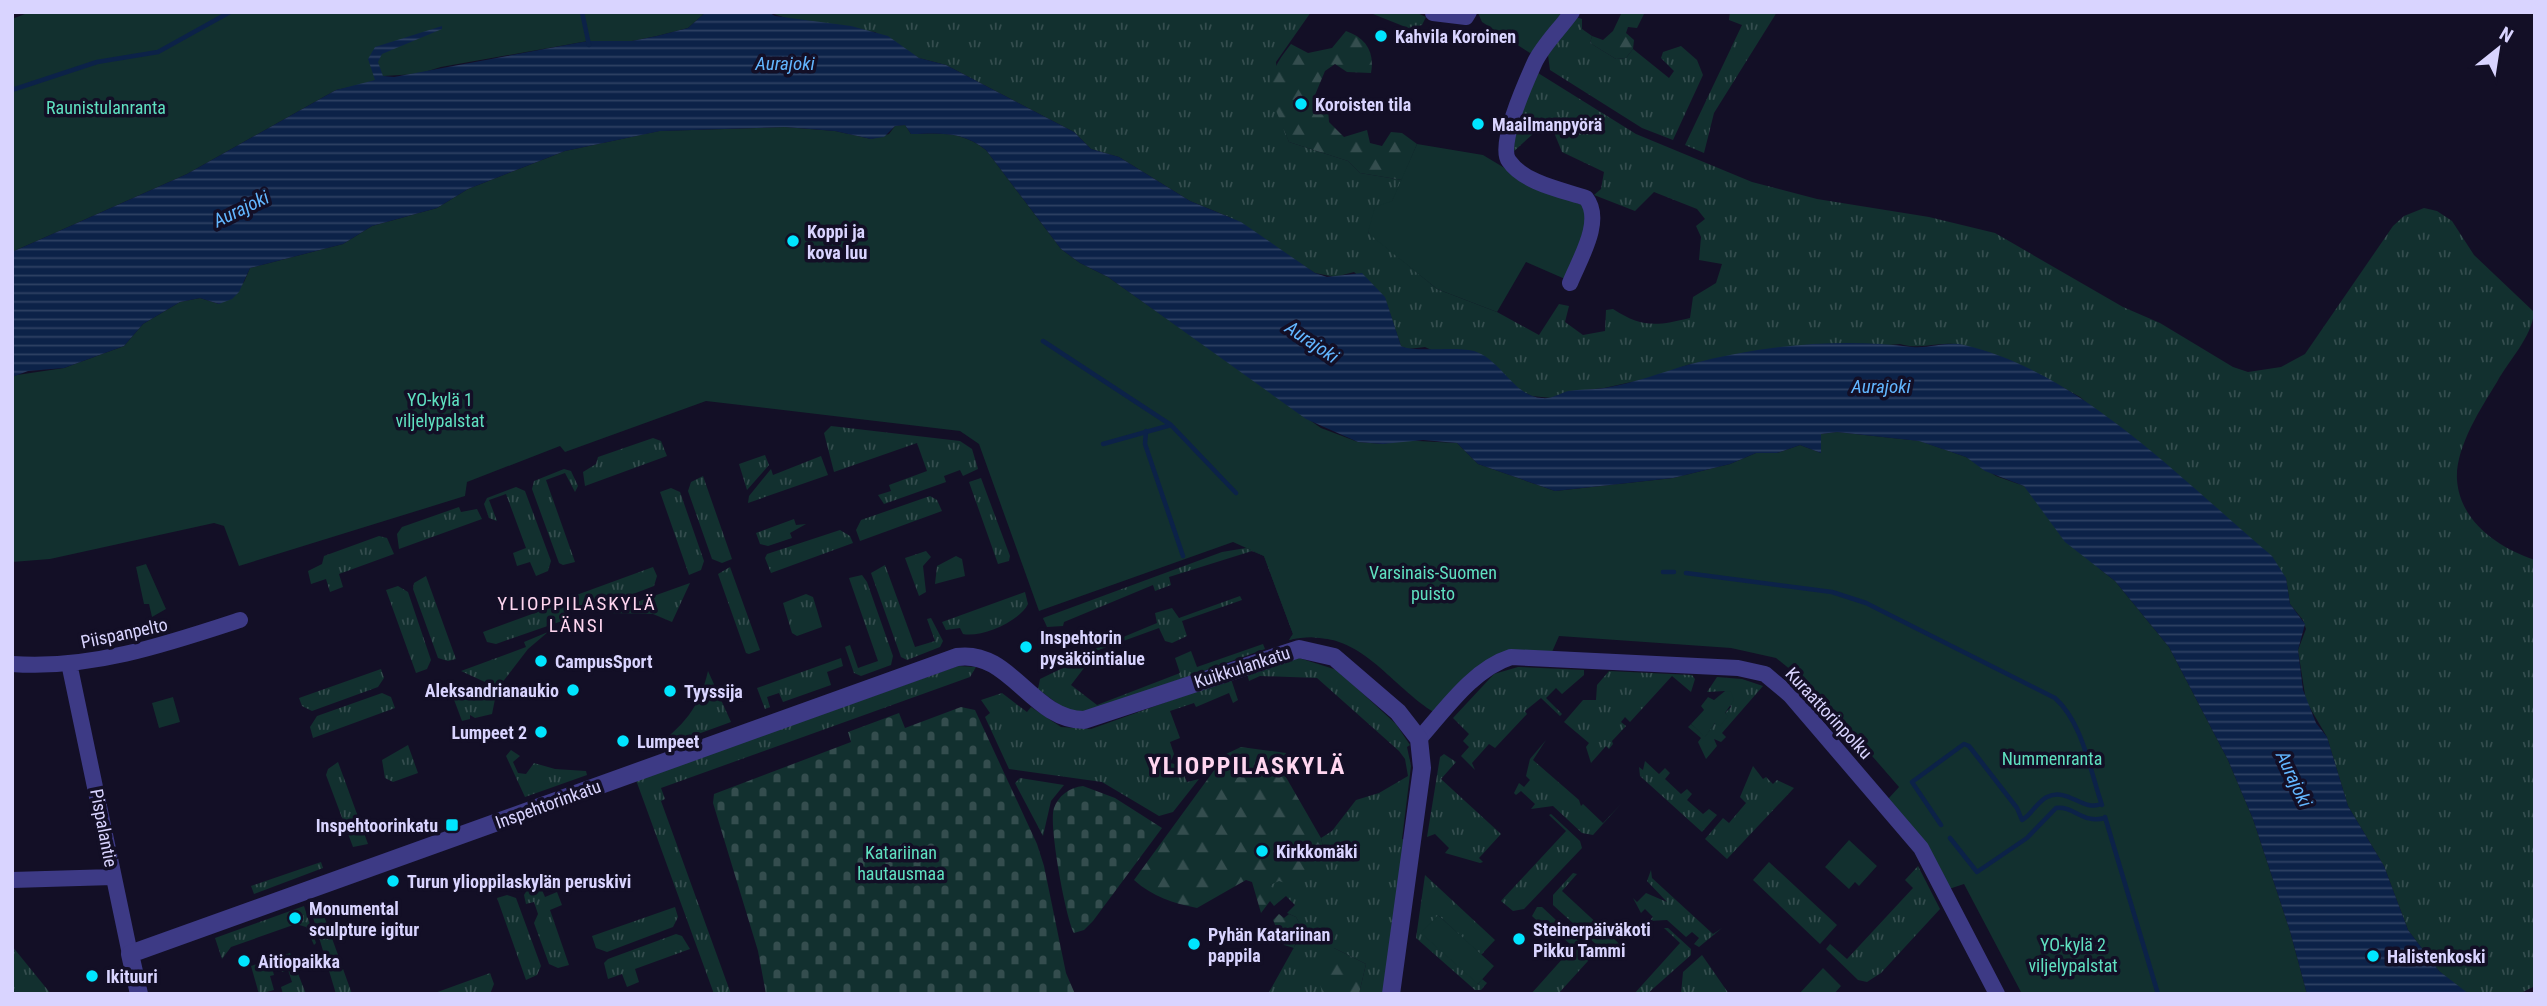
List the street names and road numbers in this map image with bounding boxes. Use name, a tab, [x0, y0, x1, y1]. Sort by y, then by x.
street label: Piispanpelto	[79, 614, 169, 652]
street label: Kuikkulankatu	[1191, 642, 1293, 692]
street label: Kuraattorinpolku	[1781, 663, 1877, 763]
street label: Inspehtorinkatu	[492, 775, 604, 833]
street label: Pispalantie	[86, 787, 122, 869]

